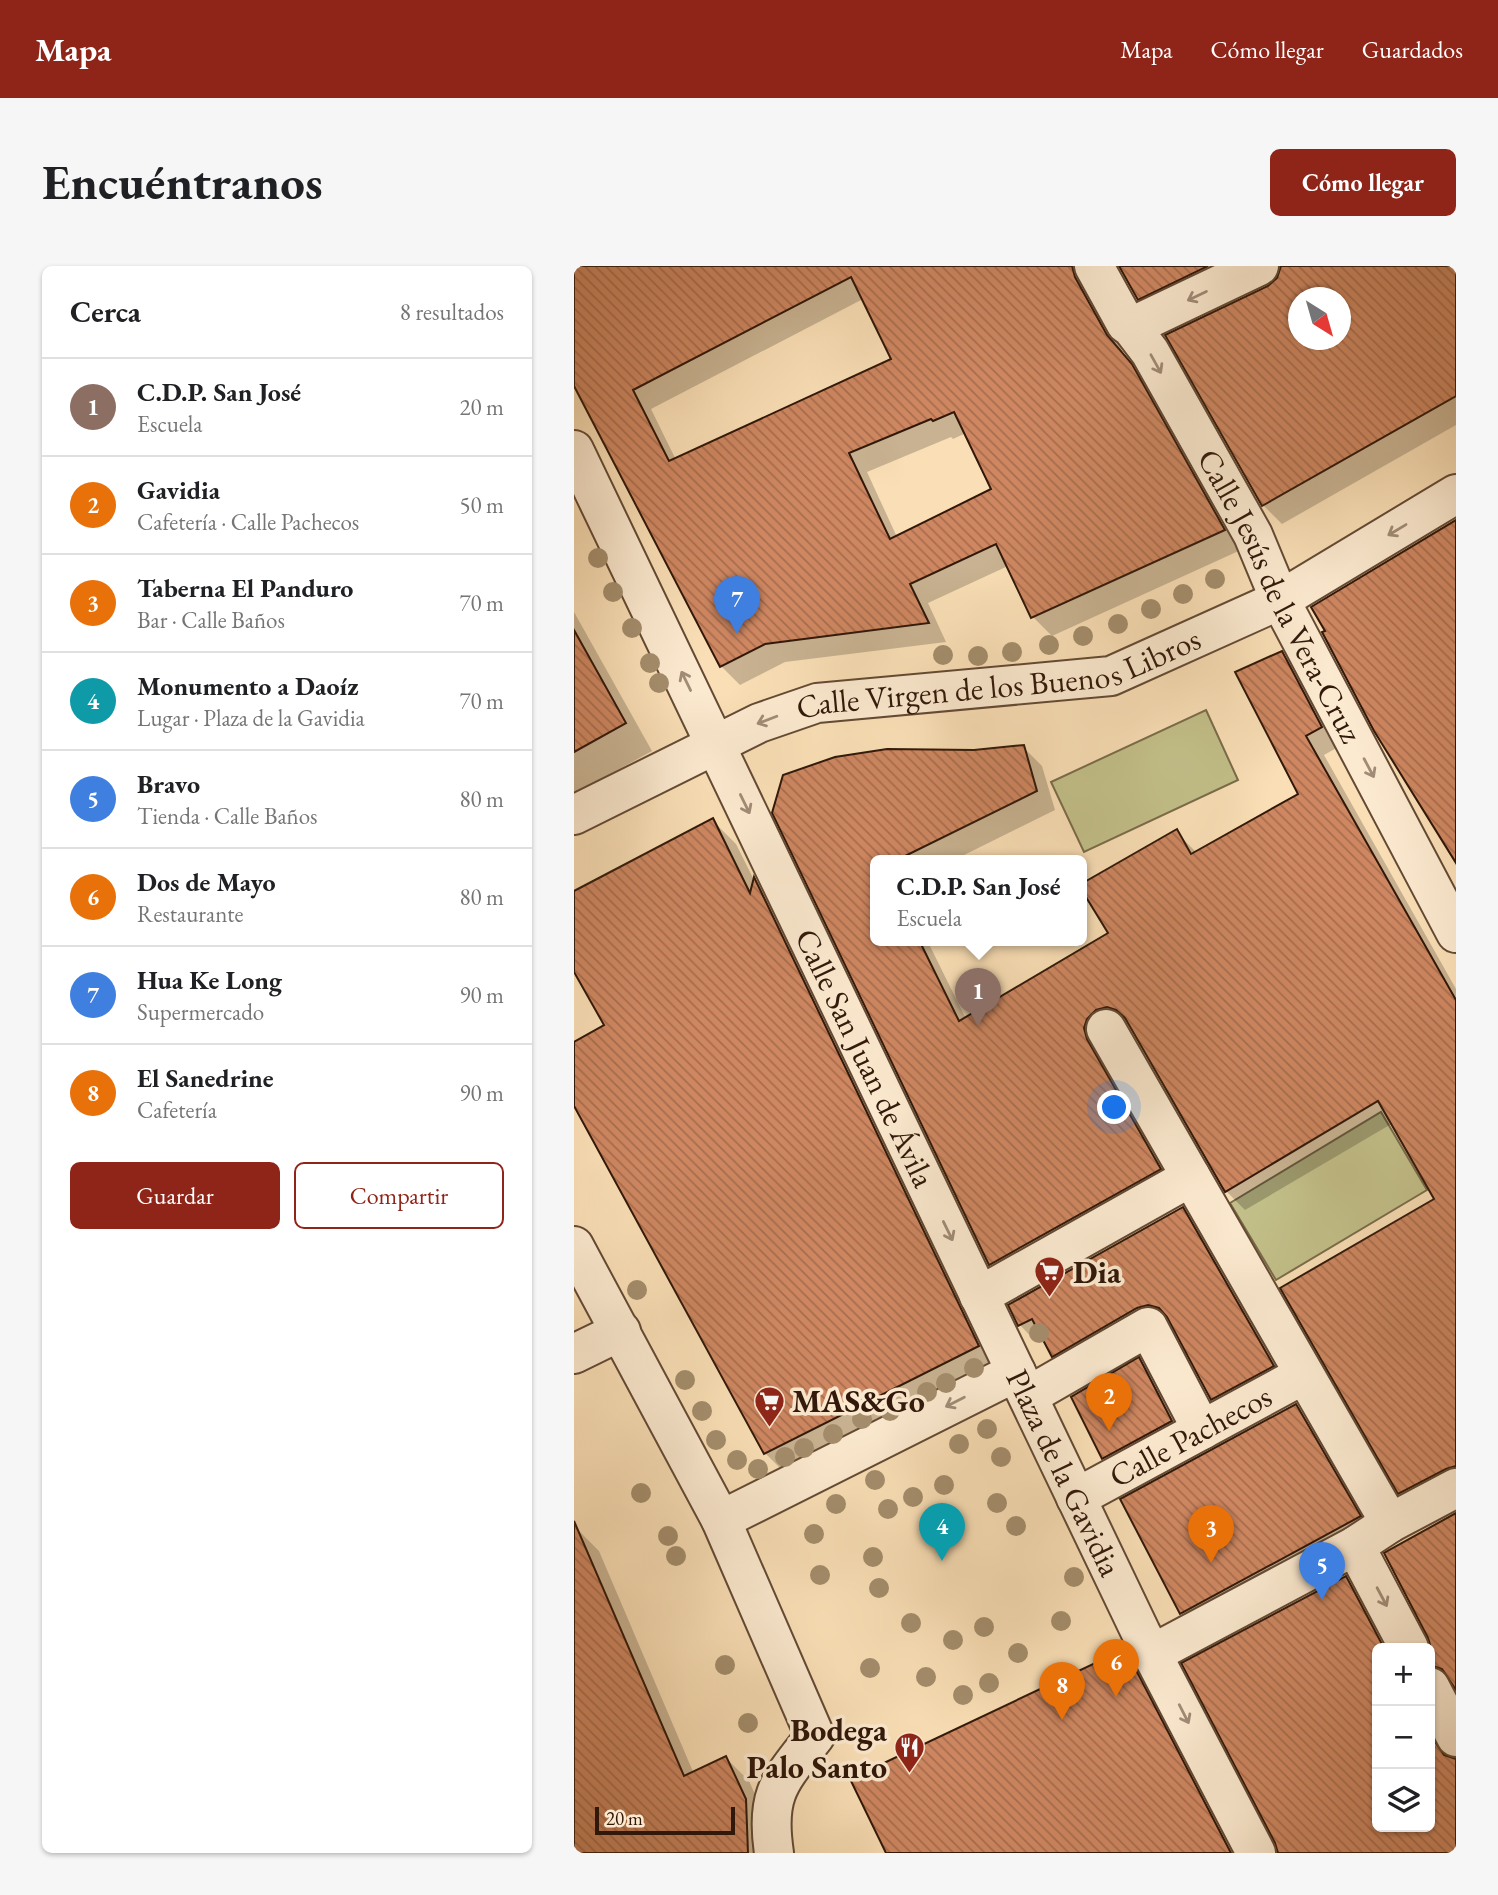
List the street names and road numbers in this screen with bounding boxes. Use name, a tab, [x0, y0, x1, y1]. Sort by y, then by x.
street label: Calle Jesús de la Vera-Cruz	[1188, 441, 1373, 750]
street label: Calle Virgen de los Buenos Libros	[790, 618, 1207, 730]
street label: Calle San Juan de Ávila	[785, 922, 945, 1194]
street label: Plaza de la Gavidia	[997, 1362, 1132, 1583]
street label: Calle Pachecos	[1102, 1375, 1279, 1497]

